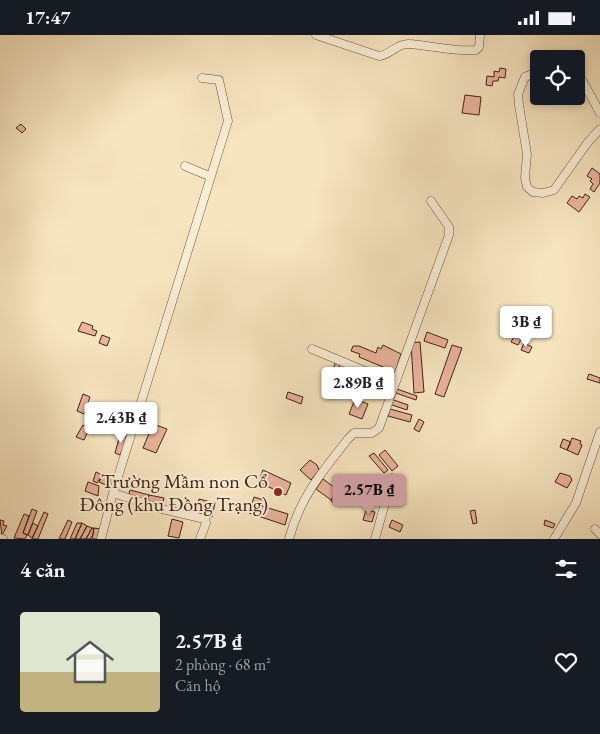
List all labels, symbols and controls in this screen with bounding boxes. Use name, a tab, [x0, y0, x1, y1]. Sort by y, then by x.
text: 17:47	[25, 5, 71, 30]
map controls	[530, 50, 585, 105]
button: locate	[530, 50, 585, 105]
pin: 3B ₫	[496, 305, 556, 348]
text: 3B ₫	[511, 311, 541, 332]
pin: 2.89B ₫	[312, 367, 404, 409]
text: 2.89B ₫	[332, 372, 384, 393]
pin: 2.43B ₫	[75, 401, 167, 444]
text: 2.43B ₫	[95, 407, 147, 428]
place label: Trường Mầm non Cổ Đông (khu Đồng Trạng)	[79, 468, 268, 517]
pin: 2.57B ₫	[323, 473, 415, 516]
text: 2.57B ₫	[343, 479, 395, 500]
marker: Trường Mầm non Cổ Đông (khu Đồng Trạng)	[272, 486, 284, 498]
icon: filters	[552, 555, 580, 583]
text: 4 căn	[20, 556, 66, 583]
text: 2.57B ₫	[175, 627, 242, 654]
icon: home	[60, 632, 120, 692]
icon: heart	[552, 648, 580, 676]
text: 2 phòng · 68 m²	[175, 654, 271, 675]
text: Căn hộ	[175, 675, 221, 696]

